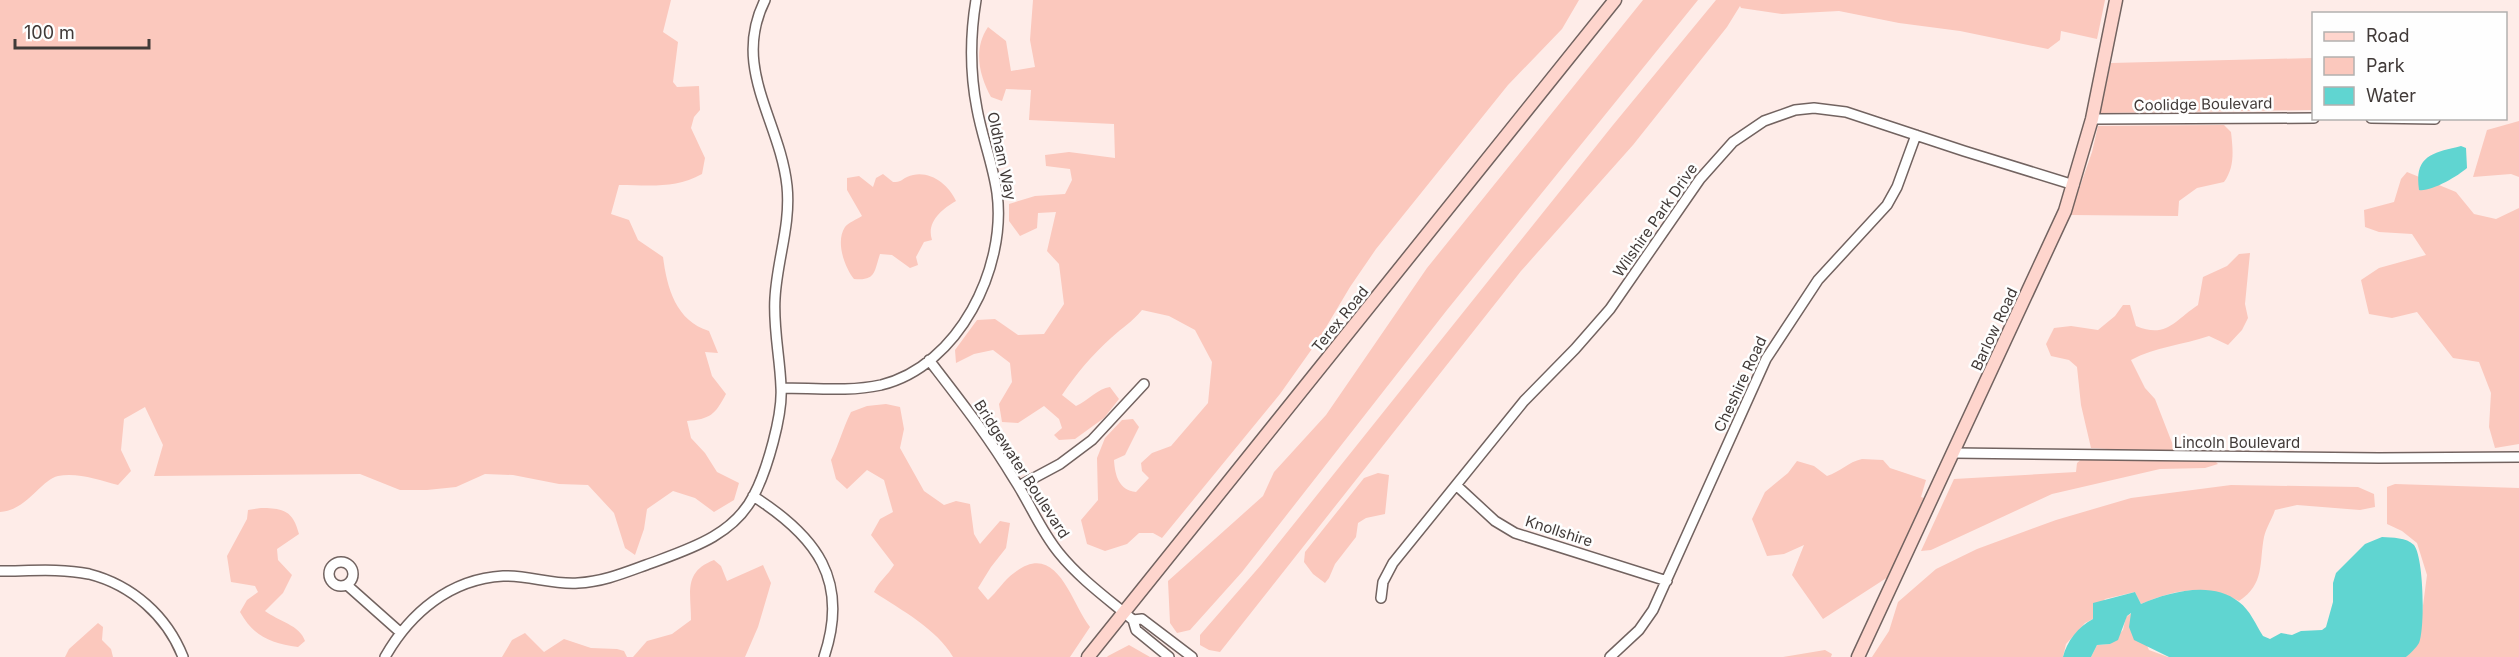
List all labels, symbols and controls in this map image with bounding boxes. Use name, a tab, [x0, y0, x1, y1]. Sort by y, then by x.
scale bar	[15, 12, 148, 50]
legend	[2312, 12, 2507, 120]
text: 100 m	[24, 22, 75, 43]
text: Road	[2366, 25, 2409, 46]
text: Park	[2366, 55, 2405, 76]
text: Water	[2366, 85, 2416, 106]
street label: Coolidge Boulevard	[2134, 93, 2272, 115]
street label: Oldham Way	[983, 110, 1021, 202]
street label: Wilshire Park Drive	[1609, 160, 1701, 280]
street label: Terex Road	[1308, 282, 1372, 356]
street label: Barlow Road	[1967, 285, 2021, 373]
street label: Cheshire Road	[1710, 333, 1770, 435]
street label: Bridgewater Boulevard	[970, 396, 1074, 542]
street label: Lincoln Boulevard	[2174, 433, 2300, 452]
street label: Knollshire	[1523, 511, 1595, 551]

